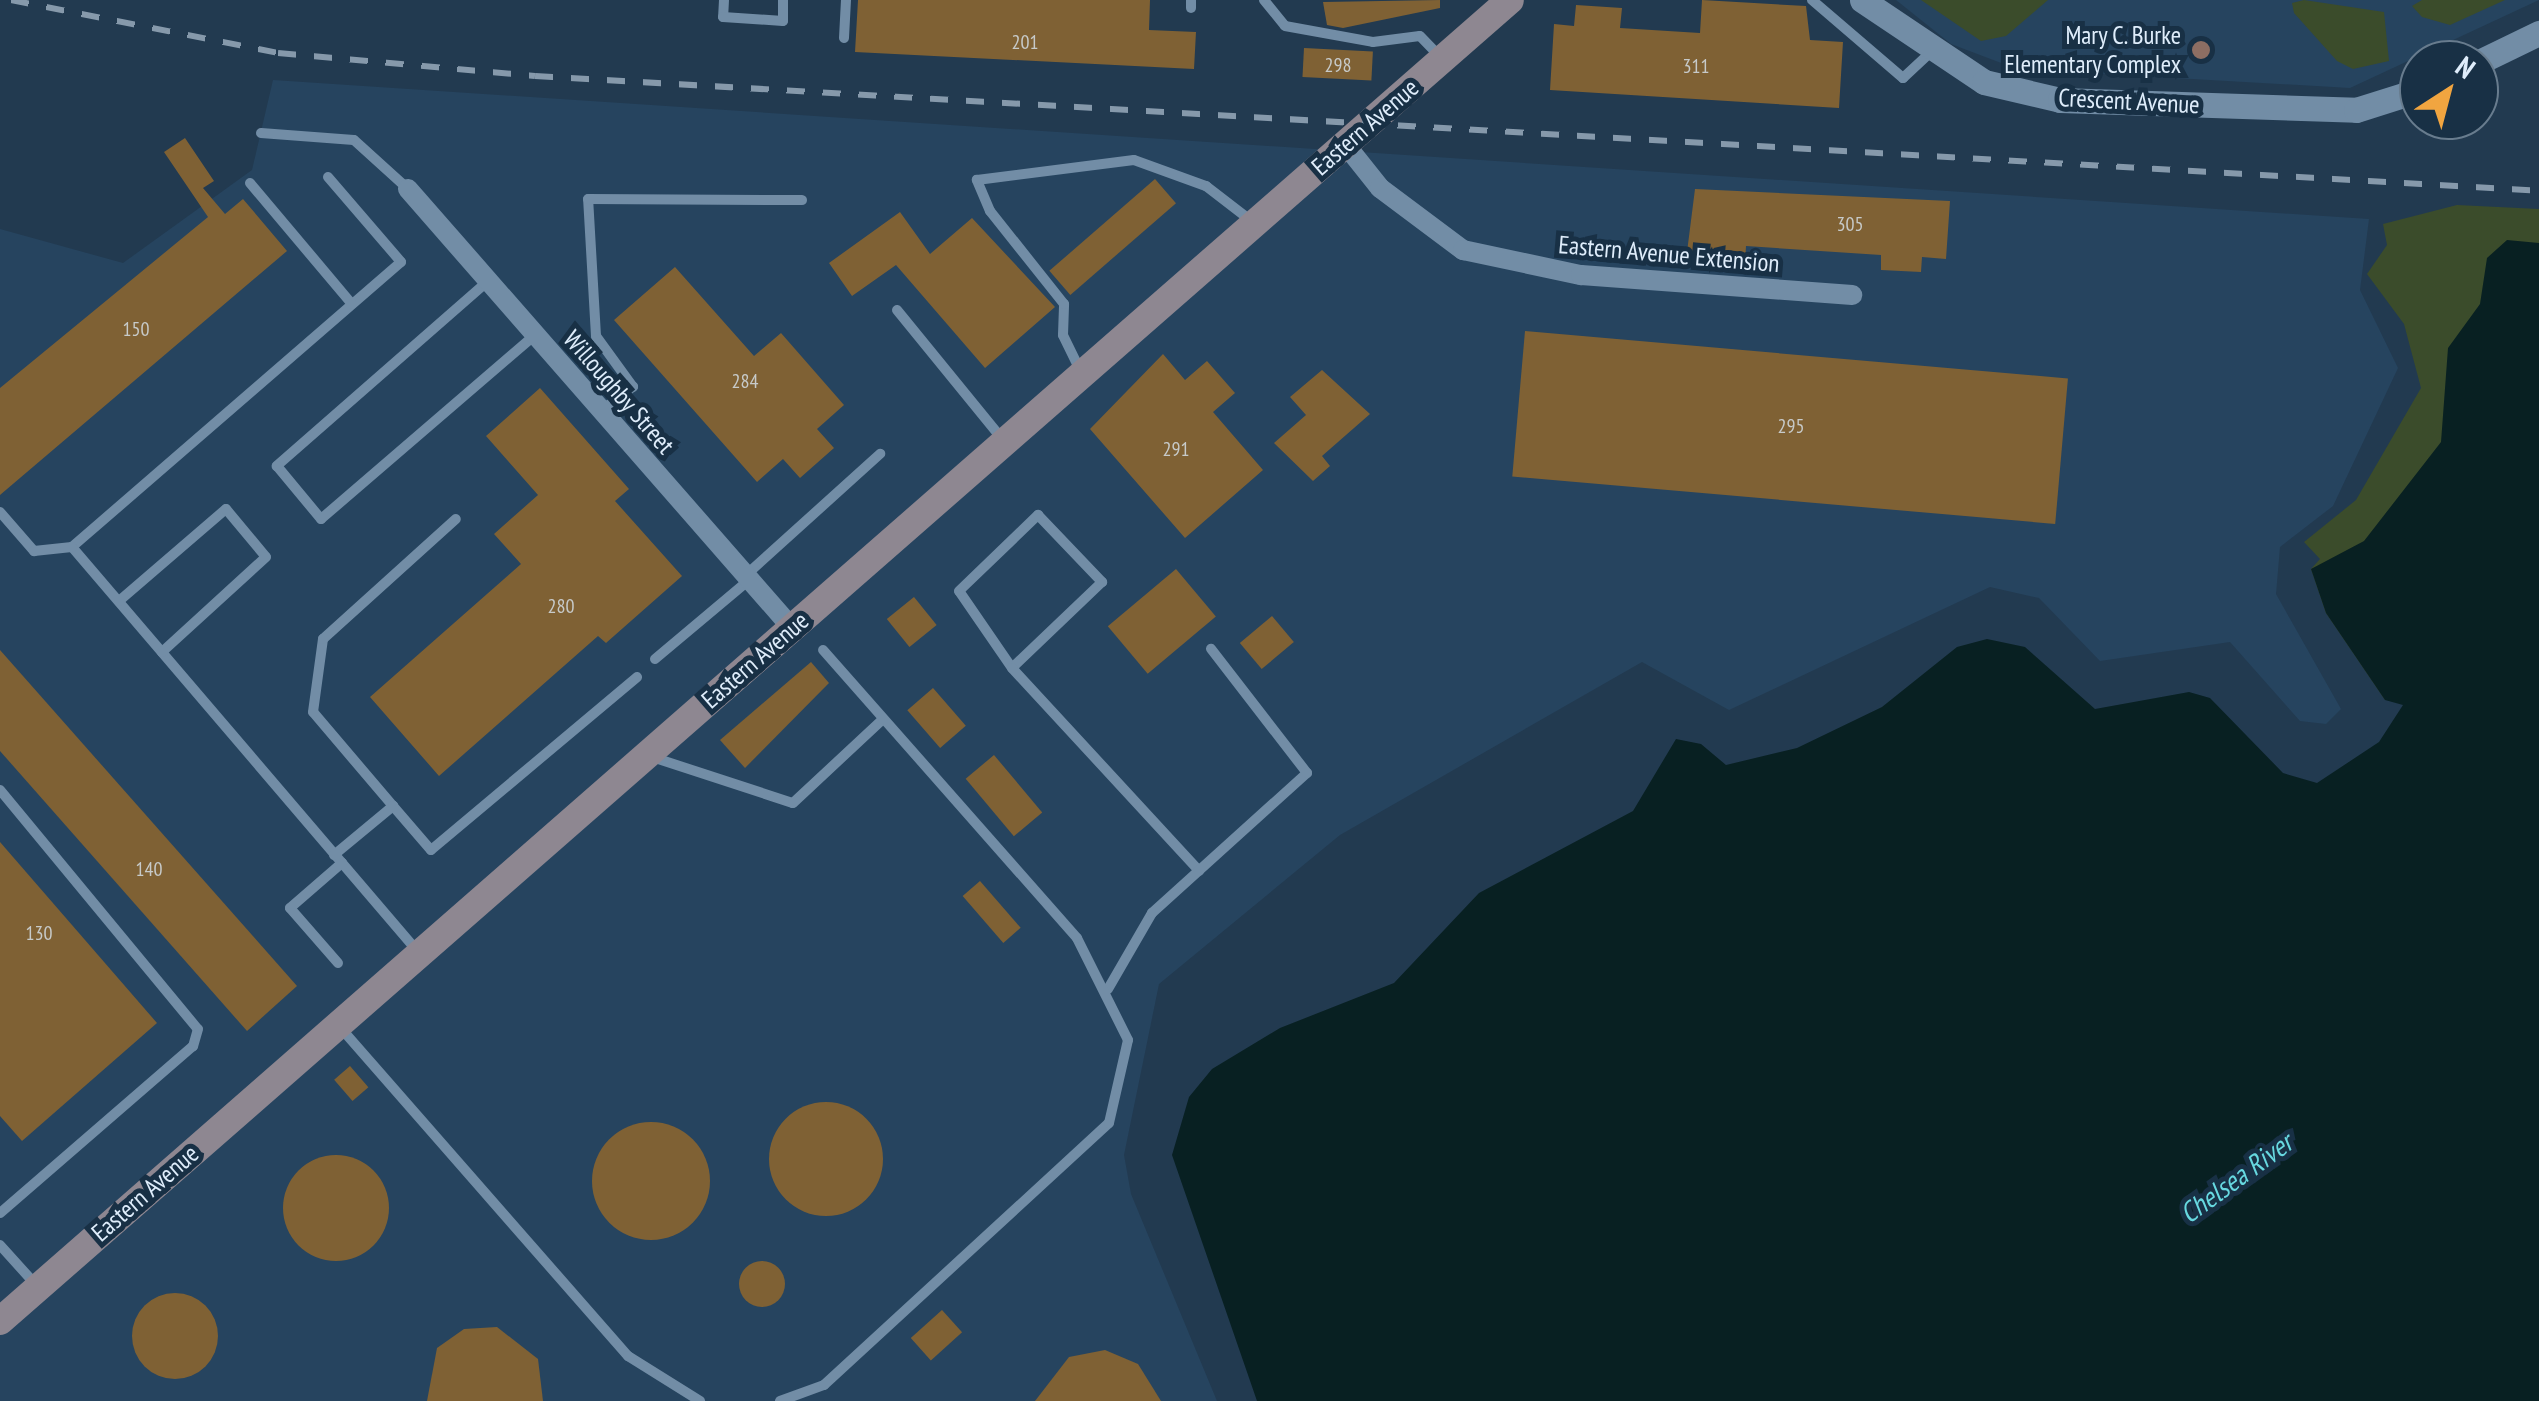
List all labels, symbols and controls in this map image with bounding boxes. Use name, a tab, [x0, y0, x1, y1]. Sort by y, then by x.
place label: Mary C. Burke Elementary Complex	[2003, 21, 2181, 80]
house number: 201	[1012, 30, 1038, 54]
marker: Mary C. Burke Elementary Complex	[2190, 39, 2212, 61]
north arrow	[2399, 40, 2499, 140]
text: N	[2449, 48, 2483, 86]
house number: 298	[1325, 53, 1351, 77]
house number: 311	[1683, 54, 1709, 78]
street label: Eastern Avenue	[1305, 72, 1425, 182]
street label: Crescent Avenue	[2057, 82, 2201, 120]
house number: 305	[1837, 212, 1863, 236]
street label: Eastern Avenue Extension	[1557, 229, 1781, 279]
house number: 150	[123, 317, 149, 341]
street label: Willoughby Street	[557, 324, 681, 460]
house number: 284	[732, 369, 758, 393]
house number: 295	[1778, 414, 1804, 438]
house number: 291	[1163, 437, 1189, 461]
house number: 280	[548, 594, 574, 618]
street label: Eastern Avenue	[695, 605, 815, 715]
house number: 140	[136, 857, 162, 881]
house number: 130	[26, 921, 52, 945]
water label: Chelsea River	[2173, 1126, 2299, 1230]
street label: Eastern Avenue	[85, 1138, 205, 1248]

